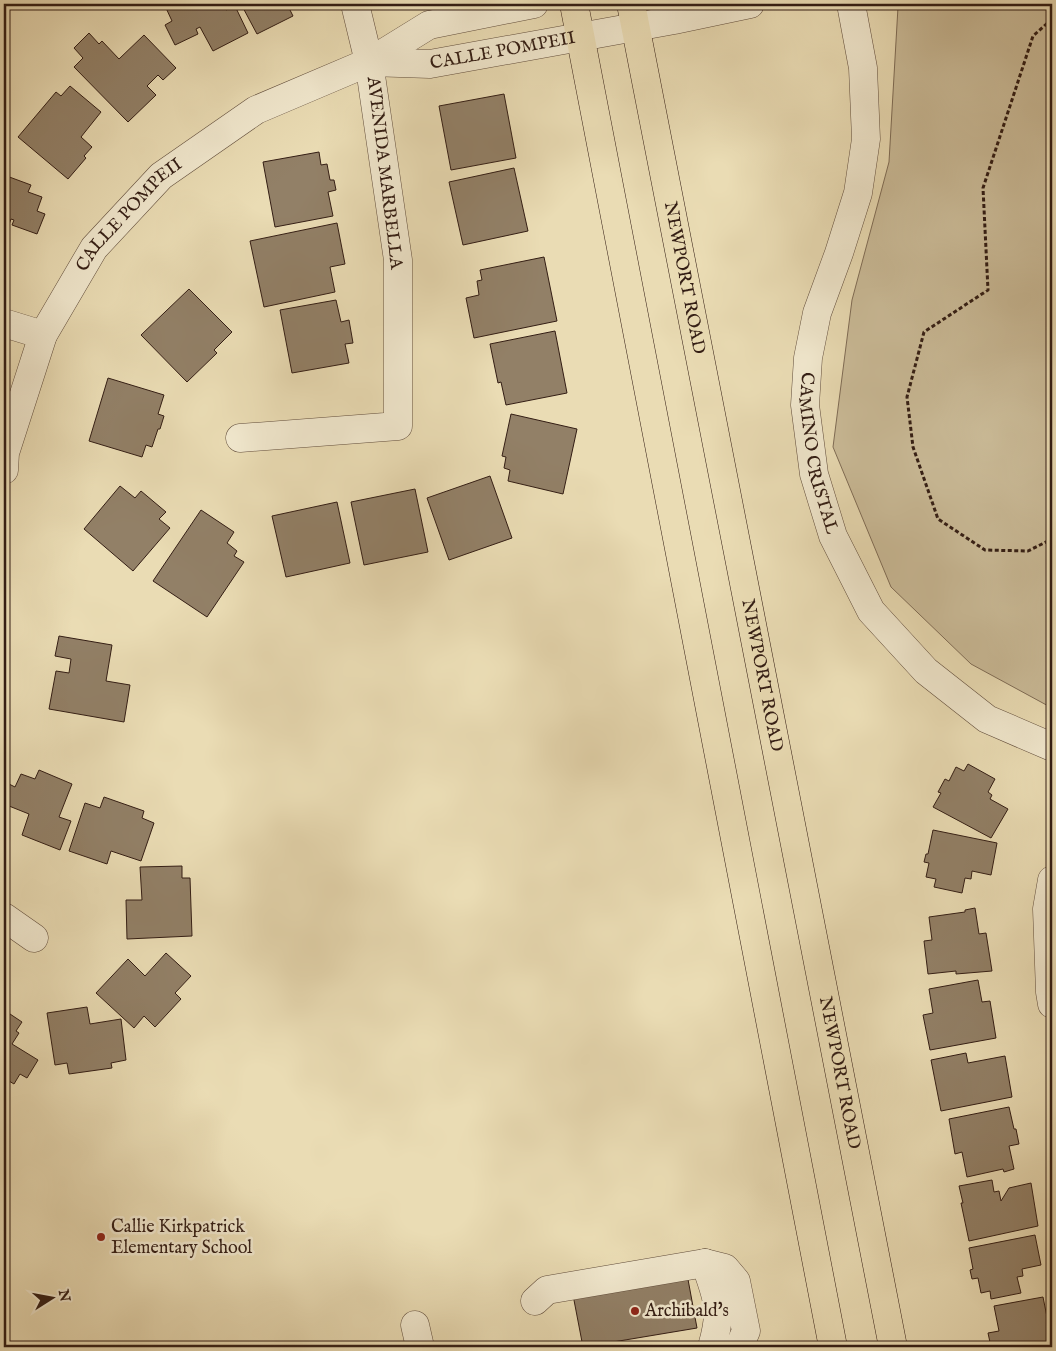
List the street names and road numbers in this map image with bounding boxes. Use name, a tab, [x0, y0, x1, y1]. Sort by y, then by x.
street label: CALLE POMPEII	[428, 26, 578, 75]
street label: AVENIDA MARBELLA	[361, 74, 407, 271]
street label: CALLE POMPEII	[71, 153, 187, 276]
street label: NEWPORT ROAD	[658, 200, 711, 356]
street label: CAMINO CRISTAL	[793, 371, 843, 537]
street label: NEWPORT ROAD	[736, 597, 788, 754]
street label: NEWPORT ROAD	[813, 995, 866, 1151]

